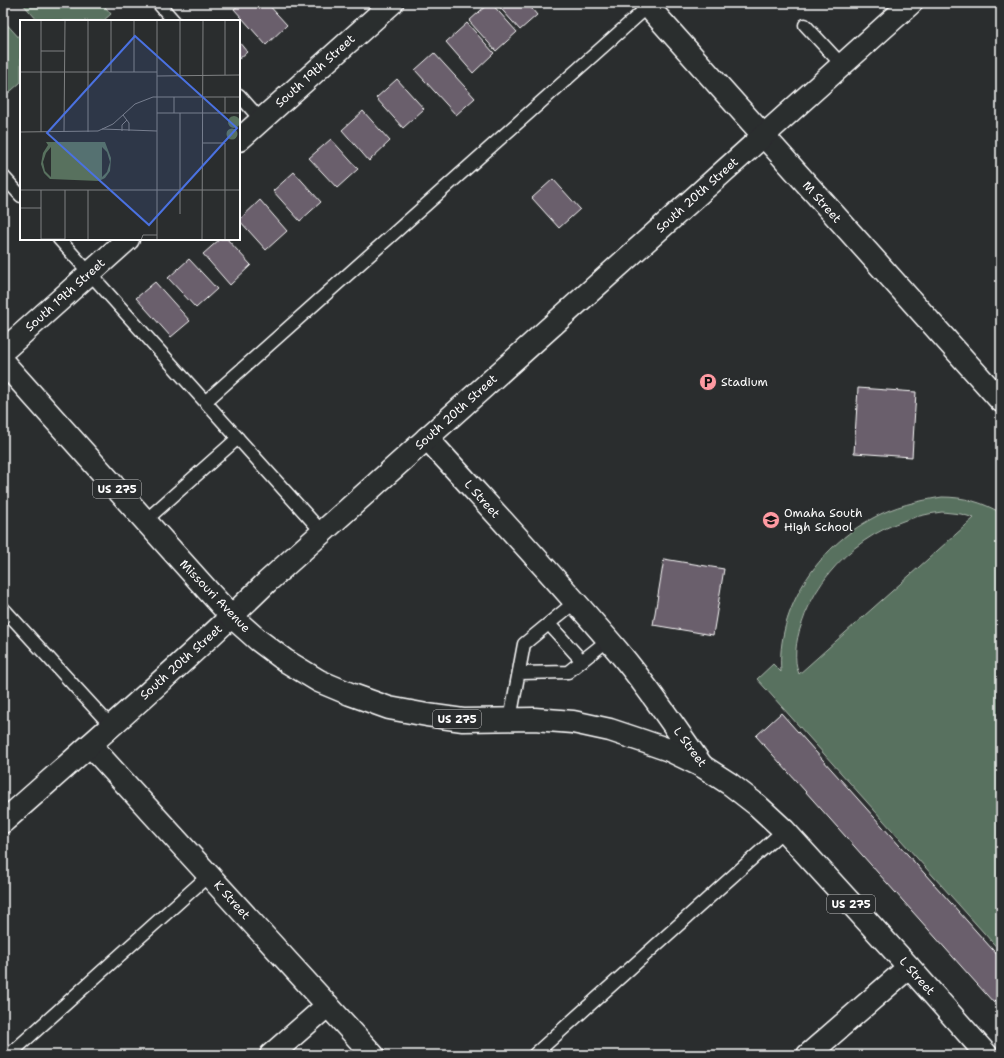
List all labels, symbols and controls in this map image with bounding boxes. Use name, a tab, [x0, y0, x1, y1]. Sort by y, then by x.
inset map	[20, 20, 240, 240]
street label: South 19th Street	[272, 31, 358, 111]
street label: South 20th Street	[652, 154, 742, 236]
street label: M Street	[799, 178, 845, 226]
street label: South 19th Street	[22, 255, 108, 335]
street label: South 20th Street	[411, 371, 501, 453]
parking icon: Stadium	[698, 372, 718, 392]
place label: Stadium	[721, 374, 768, 390]
street label: L Street	[461, 477, 503, 521]
road number: US 275	[93, 480, 141, 498]
place label: Omaha South High School	[784, 505, 862, 535]
school or university icon: Omaha South High School	[761, 510, 781, 530]
street label: Missouri Avenue	[176, 556, 254, 636]
street label: South 20th Street	[136, 621, 226, 703]
road number: US 275	[433, 710, 481, 728]
street label: L Street	[670, 724, 710, 770]
street label: K Street	[210, 877, 254, 923]
road number: US 275	[827, 895, 875, 913]
street label: L Street	[896, 954, 938, 998]

